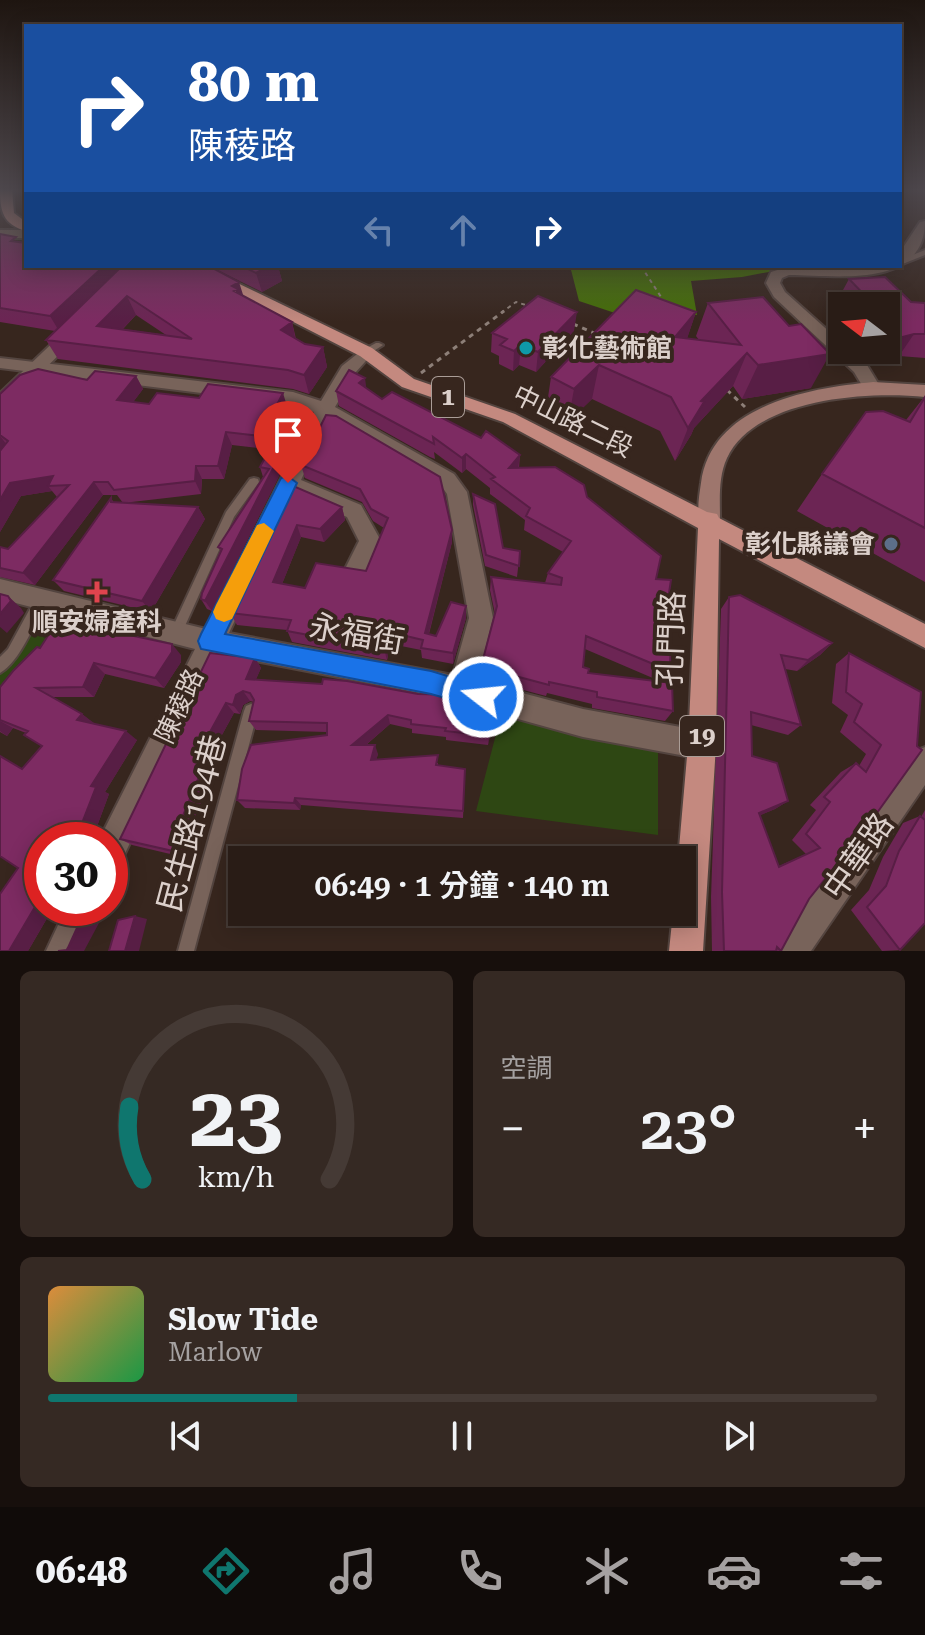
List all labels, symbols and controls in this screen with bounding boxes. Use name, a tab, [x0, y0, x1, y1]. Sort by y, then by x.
text: 80 m	[188, 49, 319, 115]
icon: right	[56, 56, 160, 160]
text: 陳稜路	[188, 125, 296, 167]
icon: left	[357, 208, 401, 252]
icon: ahead	[441, 208, 485, 252]
icon: right	[525, 208, 569, 252]
north arrow	[828, 292, 900, 364]
map controls	[828, 292, 900, 364]
place label: 彰化藝術館	[542, 333, 672, 363]
marker: 彰化藝術館	[517, 339, 535, 357]
road number: 1	[432, 377, 464, 417]
street label: 中山路二段	[508, 379, 638, 463]
pin	[254, 401, 322, 483]
icon: arrive	[266, 413, 310, 457]
place label: 彰化縣議會	[745, 529, 875, 559]
marker: 彰化縣議會	[882, 535, 900, 553]
marker: 順安婦產科	[86, 581, 108, 603]
street label: 孔門路	[650, 590, 692, 688]
place label: 順安婦產科	[32, 607, 162, 637]
street label: 永福街	[306, 607, 408, 661]
position arrow	[441, 655, 525, 739]
street label: 陳稜路	[149, 664, 209, 748]
road number: 19	[680, 716, 724, 756]
street label: 民生路194巷	[150, 730, 234, 916]
street label: 中華路	[815, 806, 901, 906]
speed limit sign: 30	[24, 822, 128, 926]
text: 06:49 · 1 分鐘 · 140 m	[315, 868, 609, 903]
text: 空調	[501, 1053, 553, 1083]
text: 23	[190, 1069, 283, 1166]
text: 23°	[640, 1093, 737, 1164]
text: −	[501, 1103, 525, 1155]
text: +	[852, 1103, 877, 1155]
text: km/h	[198, 1160, 275, 1194]
text: Slow Tide	[168, 1302, 318, 1337]
text: Marlow	[168, 1337, 262, 1367]
icon: previous	[164, 1414, 208, 1458]
icon: pause	[440, 1414, 484, 1458]
icon: next	[717, 1414, 761, 1458]
icon: directions	[198, 1543, 254, 1599]
icon: music	[325, 1543, 381, 1599]
icon: phone	[452, 1543, 508, 1599]
icon: climate	[579, 1543, 635, 1599]
icon: car	[706, 1543, 762, 1599]
icon: filters	[833, 1543, 889, 1599]
text: 06:48	[36, 1550, 127, 1592]

